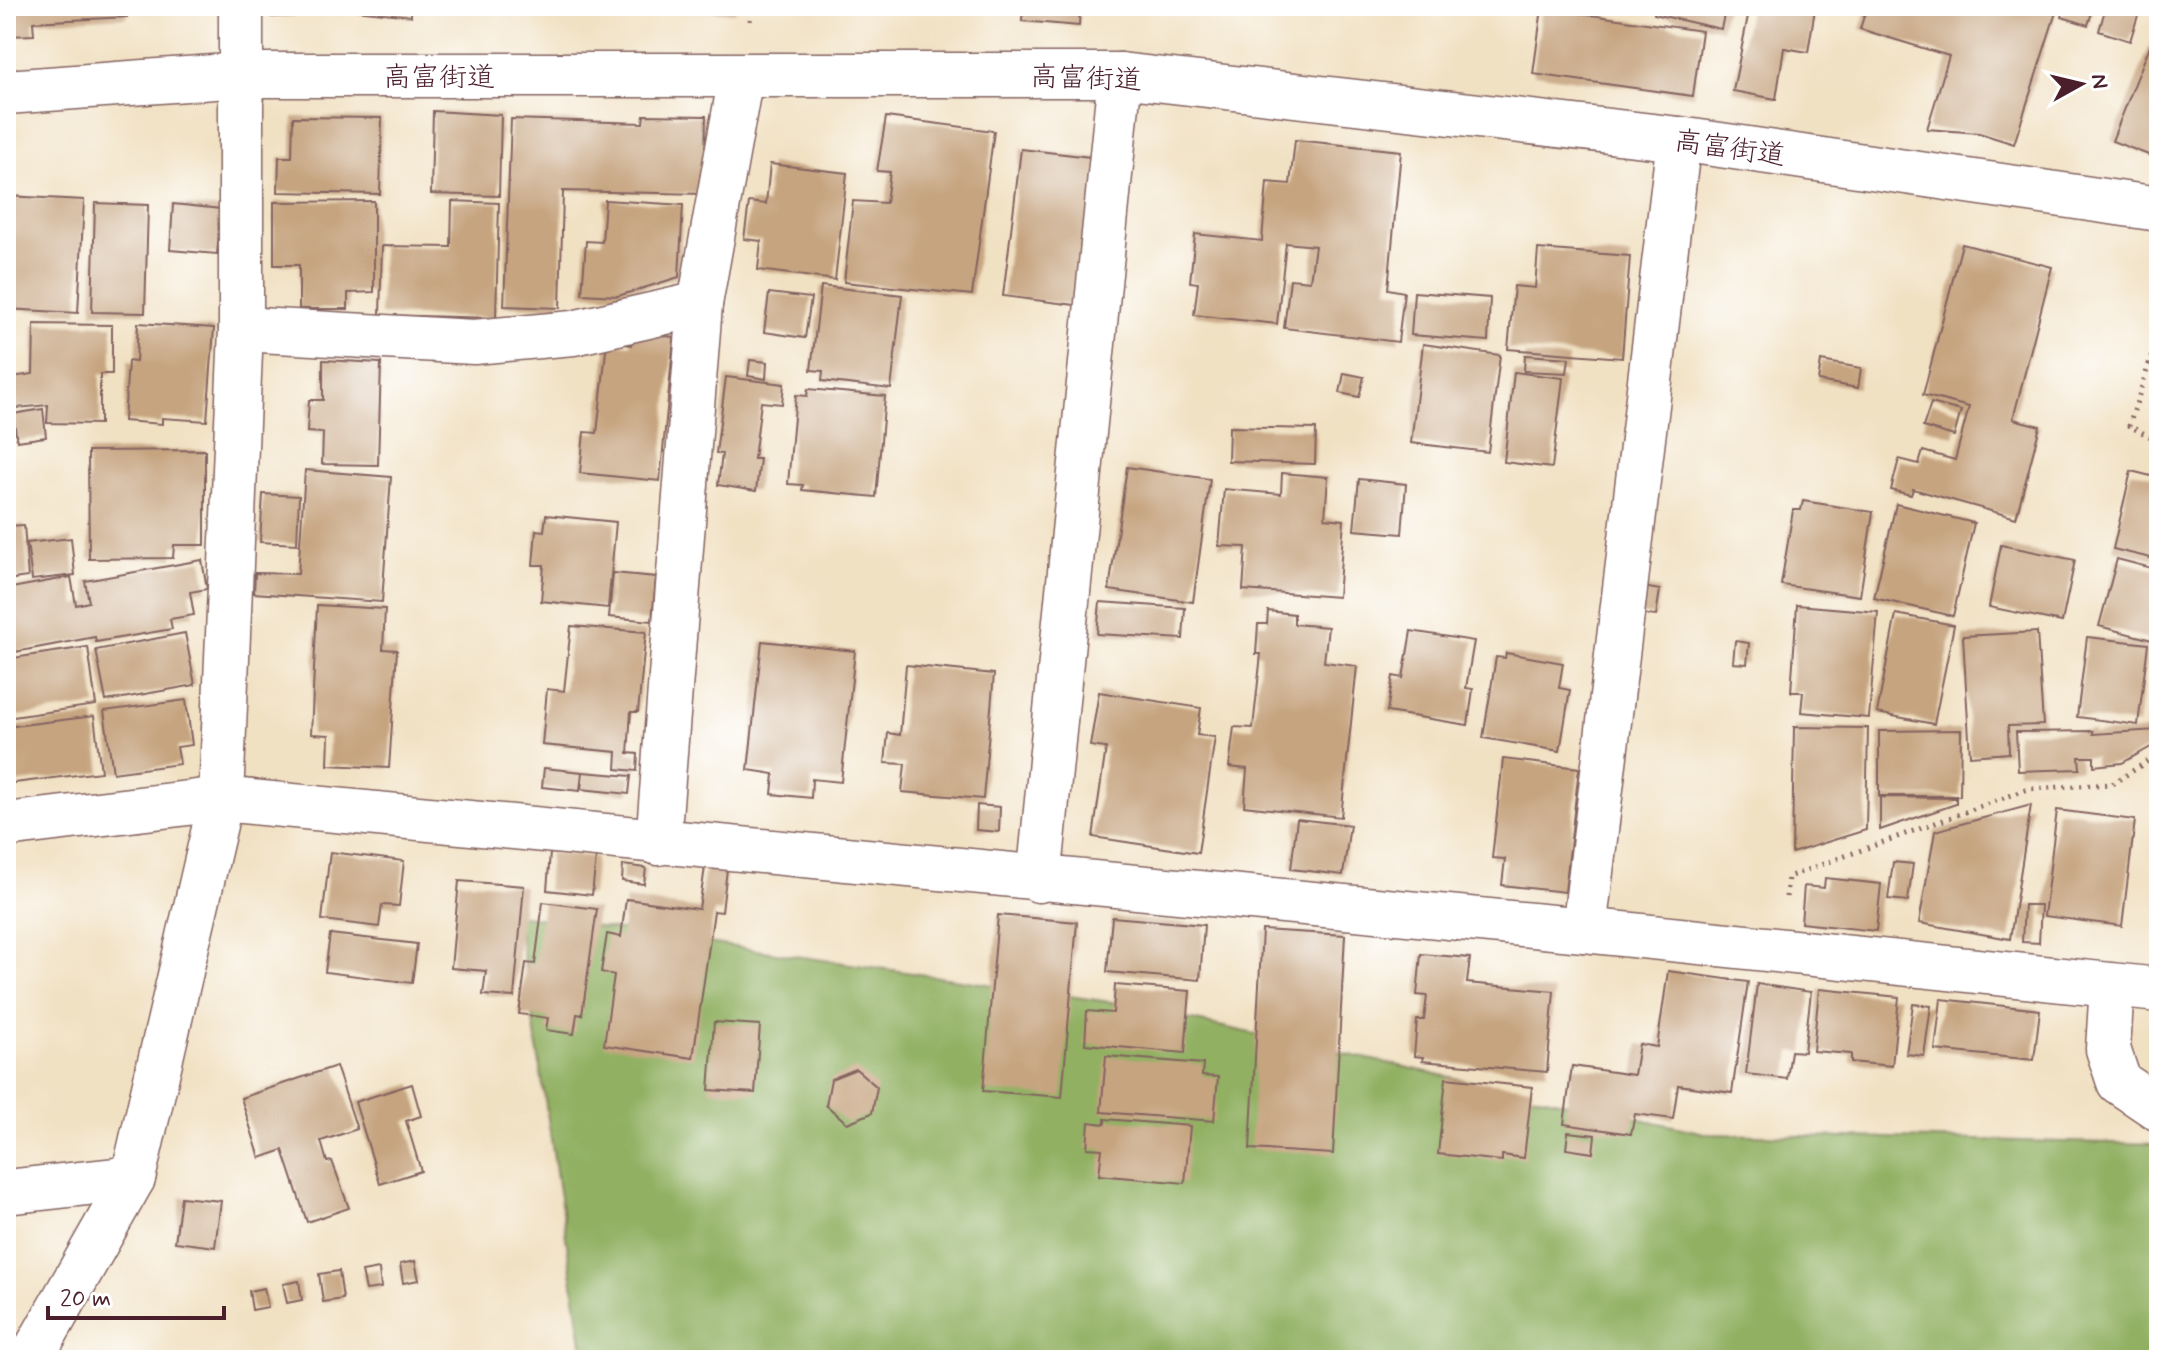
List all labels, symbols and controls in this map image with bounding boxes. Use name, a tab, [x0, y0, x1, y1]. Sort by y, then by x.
north arrow	[2041, 44, 2121, 124]
street label: 高富街道	[1029, 59, 1143, 100]
street label: 高富街道	[383, 60, 495, 97]
text: N	[2084, 72, 2114, 91]
street label: 高富街道	[1672, 123, 1788, 176]
scale bar	[48, 1270, 224, 1320]
text: 20 m	[60, 1284, 111, 1315]

